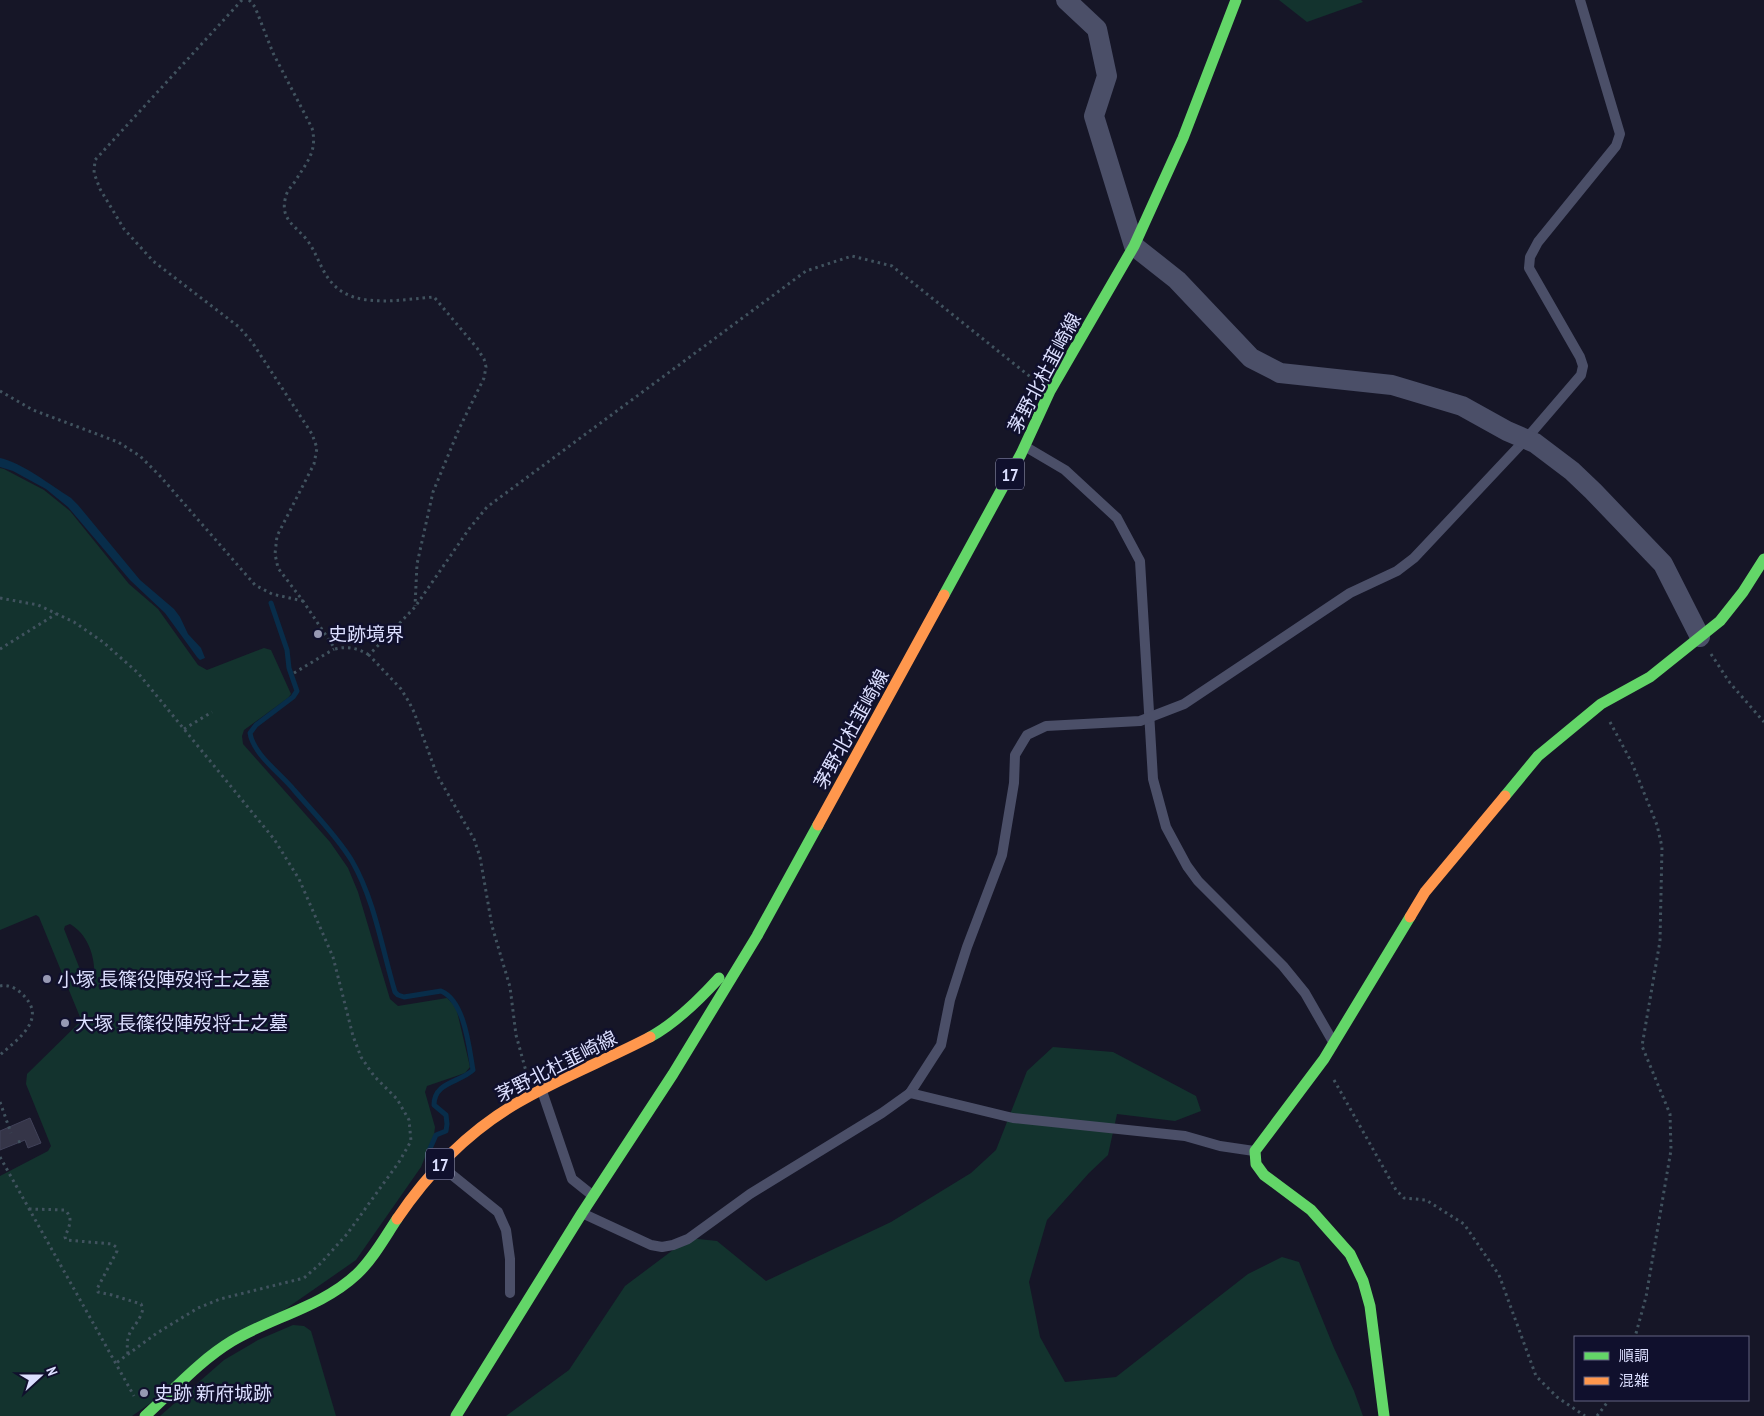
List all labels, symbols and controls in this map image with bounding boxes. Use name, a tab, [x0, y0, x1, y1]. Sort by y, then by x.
street label: 茅野北杜韮崎線	[1002, 309, 1086, 437]
road number: 17	[996, 458, 1024, 489]
place label: 史跡境界	[328, 622, 404, 646]
marker: 史跡境界	[312, 628, 324, 640]
street label: 茅野北杜韮崎線	[808, 665, 894, 793]
place label: 小塚 長篠役陣歿将士之墓	[57, 967, 270, 991]
marker: 小塚 長篠役陣歿将士之墓	[41, 973, 53, 985]
place label: 大塚 長篠役陣歿将士之墓	[75, 1011, 288, 1035]
marker: 大塚 長篠役陣歿将士之墓	[59, 1017, 71, 1029]
street label: 茅野北杜韮崎線	[491, 1025, 621, 1107]
road number: 17	[426, 1148, 454, 1180]
legend	[1574, 1336, 1749, 1401]
text: 順調	[1619, 1346, 1649, 1365]
north arrow	[15, 1351, 65, 1401]
text: N	[42, 1365, 62, 1378]
text: 混雑	[1619, 1371, 1649, 1390]
place label: 史跡 新府城跡	[154, 1381, 272, 1405]
marker: 史跡 新府城跡	[138, 1387, 150, 1399]

